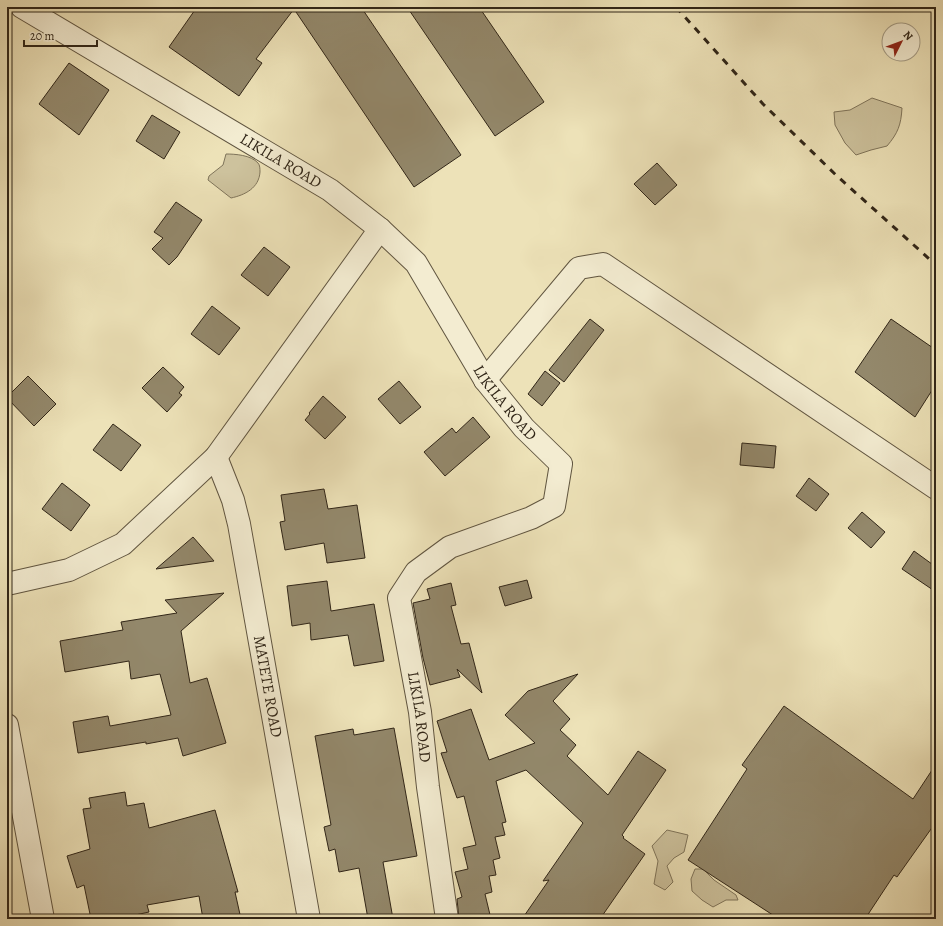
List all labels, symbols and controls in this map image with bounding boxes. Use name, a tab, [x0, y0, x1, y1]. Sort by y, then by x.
scale bar	[24, 22, 97, 48]
north arrow	[881, 22, 921, 62]
text: 20 m	[30, 28, 54, 44]
text: N	[900, 28, 916, 44]
street label: LIKILA ROAD	[236, 128, 326, 194]
street label: LIKILA ROAD	[467, 361, 542, 446]
street label: MATETE ROAD	[248, 634, 288, 739]
street label: LIKILA ROAD	[402, 670, 436, 763]

